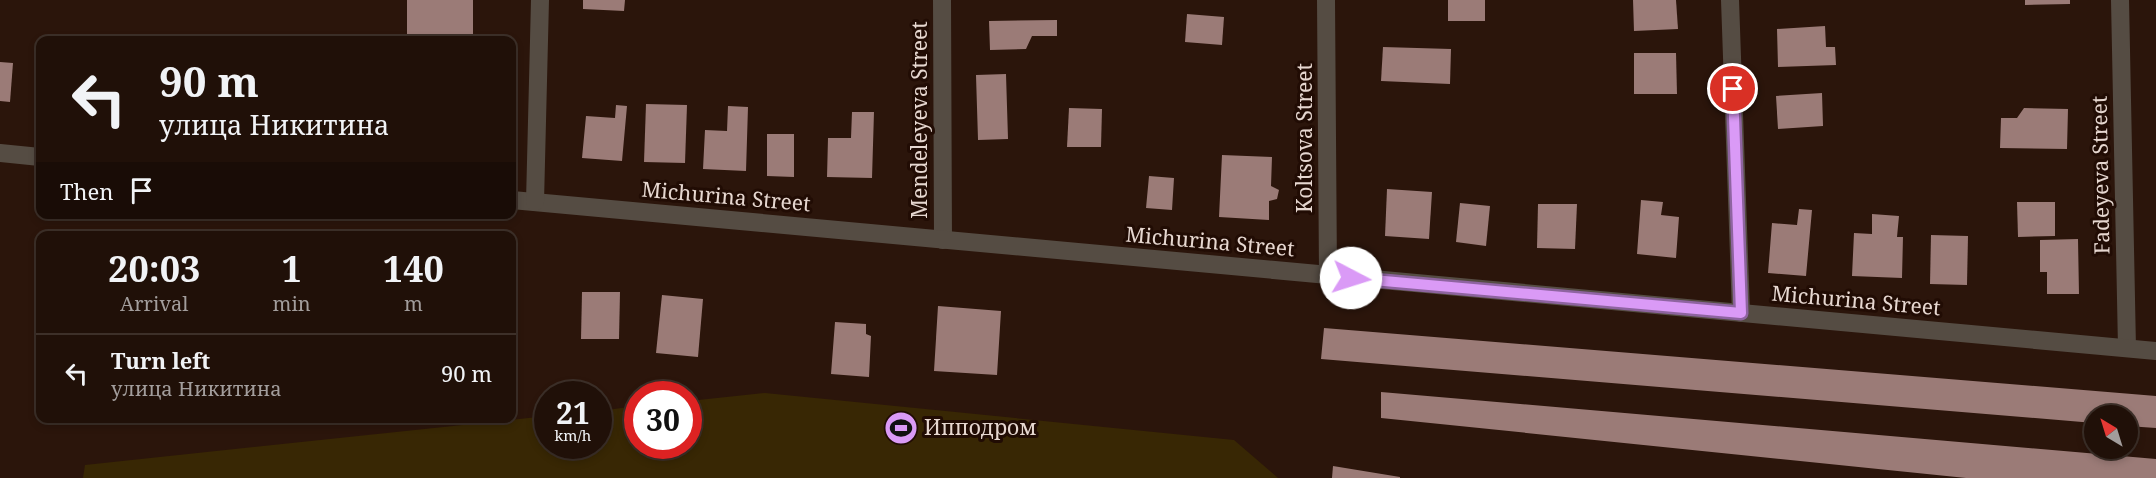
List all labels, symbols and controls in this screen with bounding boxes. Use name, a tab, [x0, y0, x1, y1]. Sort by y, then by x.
street label: Mendeleyeva Street	[905, 21, 933, 219]
text: 90 m	[159, 52, 259, 109]
icon: left	[60, 60, 138, 138]
street label: Koltsova Street	[1290, 63, 1318, 213]
pin	[1707, 63, 1758, 114]
icon: arrive	[1716, 72, 1749, 105]
street label: Fadeyeva Street	[2085, 95, 2115, 255]
text: улица Никитина	[159, 106, 389, 143]
icon: arrive	[125, 174, 158, 207]
street label: Michurina Street	[640, 175, 812, 217]
text: Then	[60, 176, 113, 206]
street label: Michurina Street	[1124, 220, 1296, 262]
text: 20:03	[108, 244, 200, 293]
text: 1	[281, 244, 302, 293]
text: 140	[383, 244, 444, 293]
position arrow	[1319, 246, 1383, 310]
street label: Michurina Street	[1770, 279, 1942, 321]
text: Arrival	[120, 290, 188, 317]
text: min	[273, 290, 311, 317]
text: m	[404, 290, 423, 317]
text: Turn left	[111, 345, 210, 375]
icon: left	[60, 357, 93, 390]
text: 90 m	[441, 358, 492, 388]
text: улица Никитина	[111, 375, 282, 402]
speed limit sign: 30	[624, 381, 702, 459]
text: 21	[556, 392, 590, 433]
north arrow	[2084, 405, 2138, 459]
map controls	[2084, 405, 2138, 459]
sports icon: Ипподром	[883, 410, 919, 446]
place label: Ипподром	[924, 413, 1037, 441]
text: km/h	[555, 425, 591, 445]

